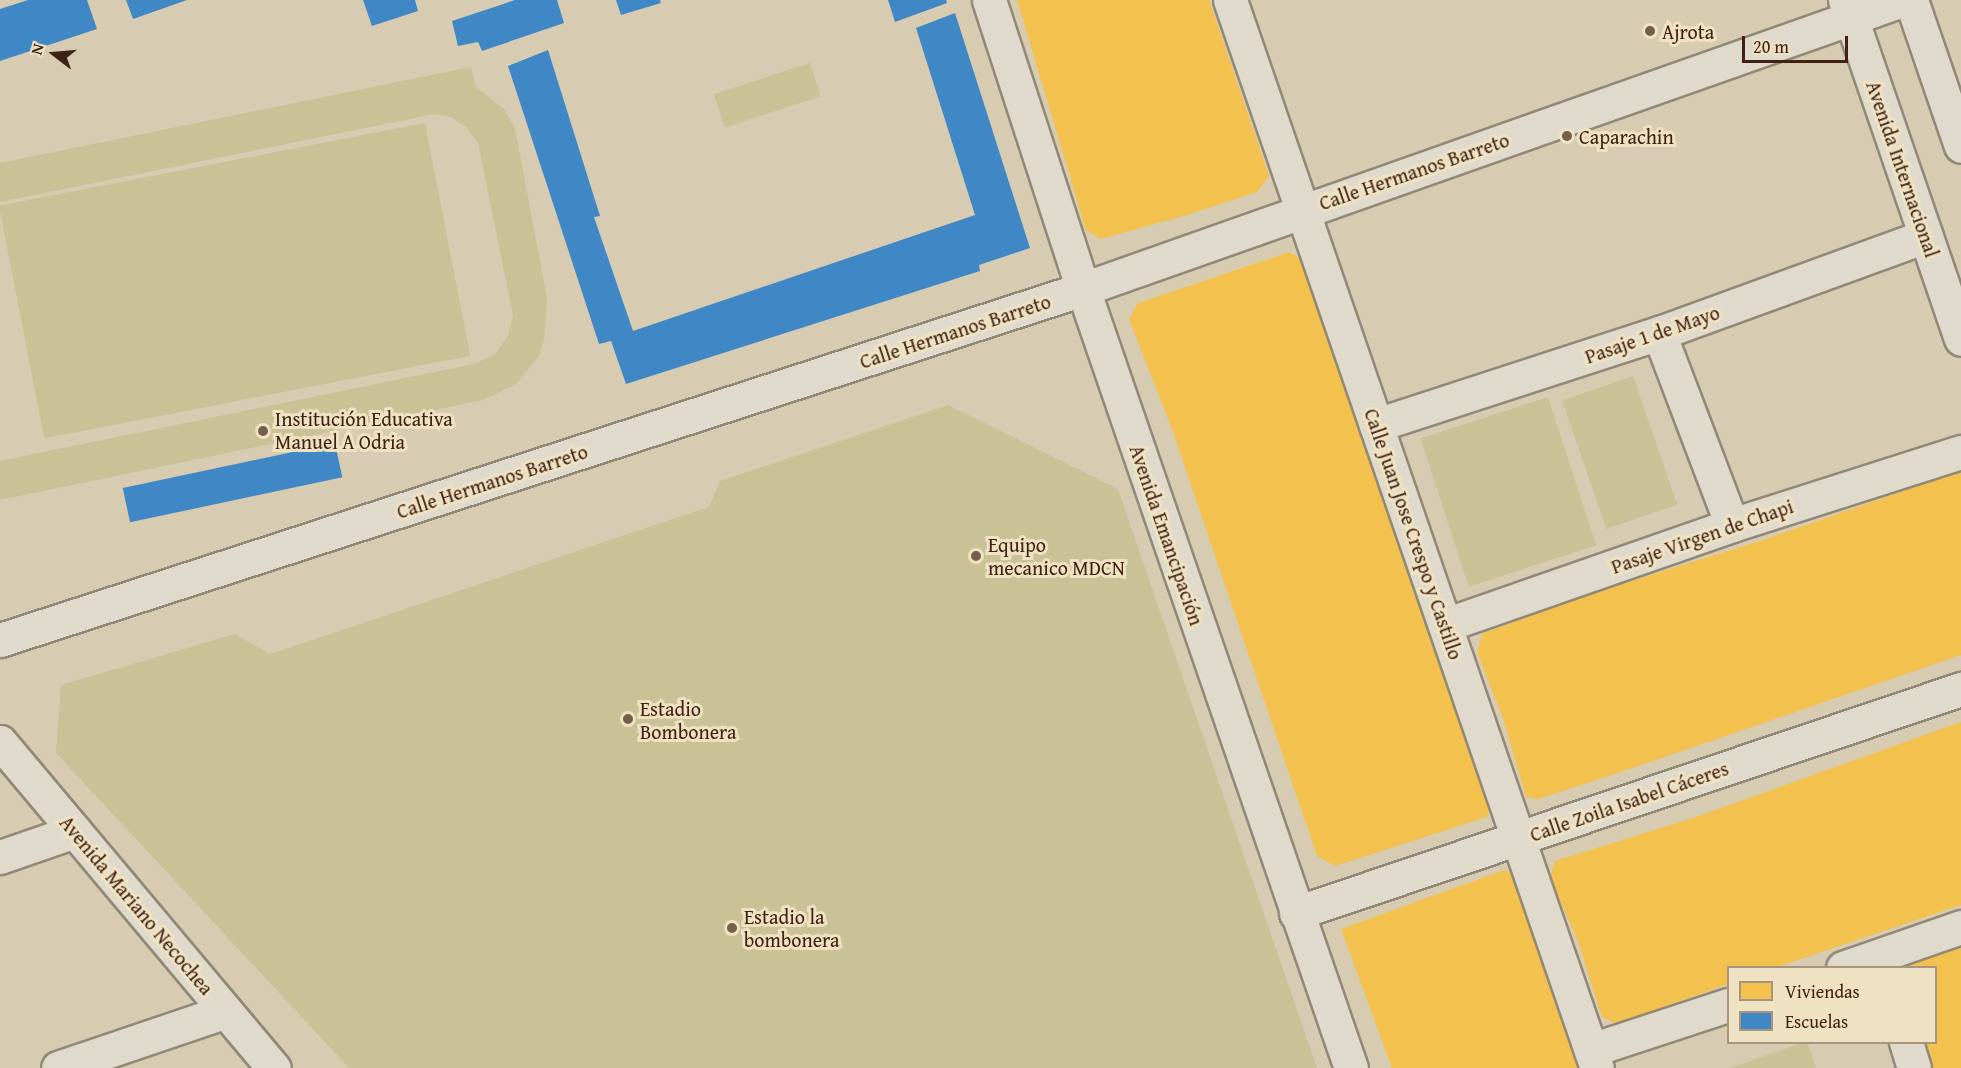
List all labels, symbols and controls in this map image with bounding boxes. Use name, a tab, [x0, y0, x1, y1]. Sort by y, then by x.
place label: Ajrota	[1662, 19, 1714, 43]
north arrow	[24, 24, 84, 84]
marker: Ajrota	[1643, 24, 1657, 38]
scale bar	[1745, 24, 1852, 62]
text: 20 m	[1753, 33, 1789, 60]
text: N	[24, 41, 50, 57]
street label: Avenida Internacional	[1862, 78, 1944, 260]
place label: Caparachin	[1579, 124, 1674, 148]
street label: Calle Hermanos Barreto	[1316, 127, 1512, 215]
marker: Caparachin	[1560, 129, 1574, 143]
street label: Calle Hermanos Barreto	[856, 289, 1054, 373]
street label: Pasaje 1 de Mayo	[1581, 300, 1723, 368]
street label: Calle Juan Jose Crespo y Castillo	[1360, 405, 1468, 663]
place label: Institución Educativa Manuel A Odria	[275, 407, 453, 454]
marker: Institución Educativa Manuel A Odria	[256, 424, 270, 438]
street label: Calle Hermanos Barreto	[393, 439, 591, 523]
street label: Avenida Emancipación	[1125, 442, 1209, 628]
street label: Pasaje Virgen de Chapi	[1608, 494, 1796, 578]
place label: Equipo mecanico MDCN	[988, 532, 1125, 579]
marker: Equipo mecanico MDCN	[969, 549, 983, 563]
place label: Estadio Bombonera	[640, 696, 737, 743]
marker: Estadio Bombonera	[621, 712, 635, 726]
street label: Calle Zoila Isabel Cáceres	[1527, 756, 1731, 846]
street label: Avenida Mariano Necochea	[55, 811, 219, 999]
place label: Estadio la bombonera	[744, 904, 840, 951]
marker: Estadio la bombonera	[725, 921, 739, 935]
legend	[1727, 966, 1937, 1044]
text: Viviendas	[1785, 978, 1860, 1005]
text: Escuelas	[1785, 1008, 1848, 1035]

